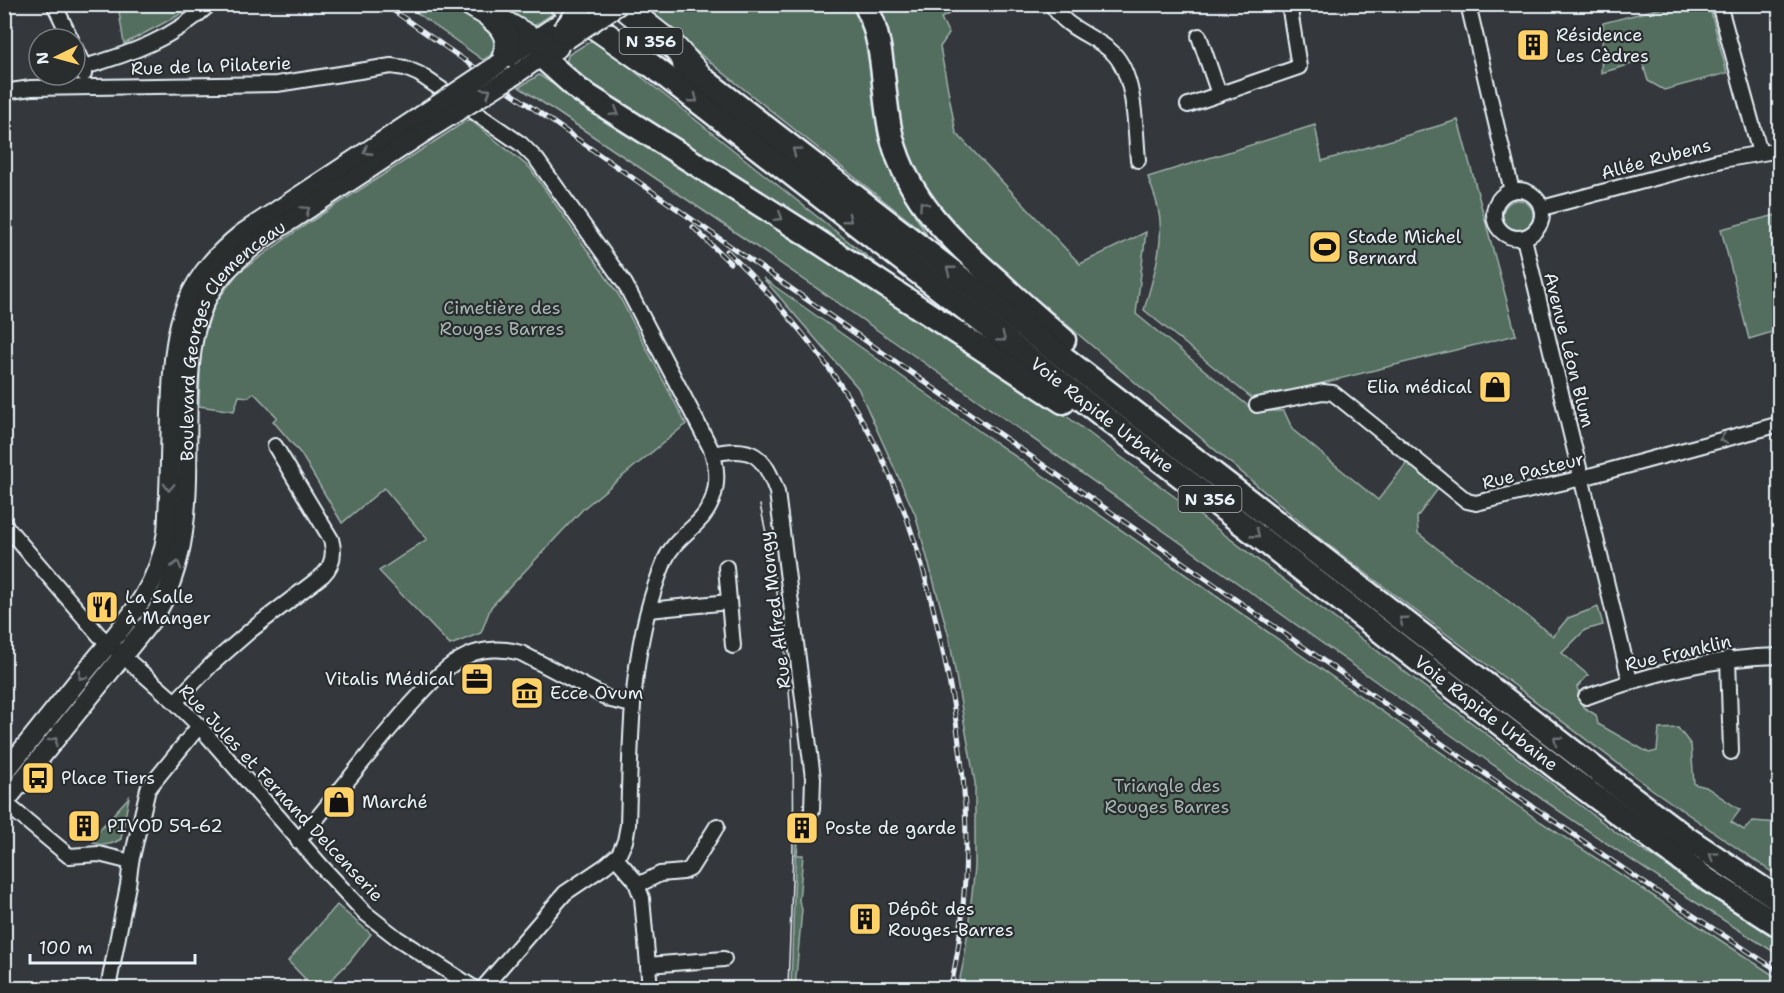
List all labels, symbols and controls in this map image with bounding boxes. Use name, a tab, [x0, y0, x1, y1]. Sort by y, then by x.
place label: Résidence Les Cèdres	[1556, 23, 1649, 68]
north arrow	[27, 27, 87, 87]
building icon: Résidence Les Cèdres	[1515, 27, 1551, 63]
road number: N 356	[620, 28, 682, 54]
text: N	[32, 51, 54, 65]
street label: Rue de la Pilaterie	[130, 51, 292, 81]
one-way arrow	[481, 88, 492, 99]
one-way arrow	[687, 92, 698, 103]
one-way arrow	[608, 105, 619, 116]
street label: Allée Rubens	[1598, 133, 1714, 185]
one-way arrow	[363, 144, 374, 155]
one-way arrow	[791, 147, 802, 158]
one-way arrow	[919, 201, 930, 212]
one-way arrow	[300, 206, 310, 218]
one-way arrow	[773, 209, 783, 221]
one-way arrow	[841, 211, 852, 222]
street label: Boulevard Georges Clemenceau	[175, 215, 291, 461]
place label: Stade Michel Bernard	[1348, 225, 1462, 270]
sports icon: Stade Michel Bernard	[1307, 229, 1343, 265]
one-way arrow	[946, 267, 957, 278]
street label: Avenue Léon Blum	[1538, 270, 1600, 430]
park label: Cimetière des Rouges Barres	[440, 296, 564, 341]
one-way arrow	[995, 331, 1006, 342]
street label: Voie Rapide Urbaine	[1025, 352, 1179, 479]
shop icon: Elia médical	[1477, 369, 1513, 405]
place label: Elia médical	[1367, 375, 1473, 399]
one-way arrow	[1718, 432, 1728, 445]
street label: Rue Pasteur	[1480, 447, 1586, 495]
one-way arrow	[163, 482, 176, 491]
road number: N 356	[1178, 486, 1242, 512]
one-way arrow	[1249, 527, 1260, 538]
street label: Rue Alfred Mongy	[753, 530, 797, 690]
one-way arrow	[170, 560, 182, 571]
place label: La Salle à Manger	[125, 585, 211, 630]
restaurant icon: La Salle à Manger	[84, 589, 120, 625]
one-way arrow	[1398, 617, 1409, 628]
street label: Rue Franklin	[1622, 629, 1734, 677]
street label: Voie Rapide Urbaine	[1409, 650, 1563, 777]
office icon: Vitalis Médical	[459, 661, 495, 697]
place label: Vitalis Médical	[325, 667, 455, 691]
one-way arrow	[78, 670, 89, 681]
museum icon: Ecce Ovum	[509, 675, 545, 711]
street label: Rue Jules et Fernand Delcenserie	[173, 679, 389, 907]
place label: Ecce Ovum	[550, 681, 643, 705]
one-way arrow	[46, 736, 57, 747]
one-way arrow	[1553, 736, 1564, 747]
bus stop icon: Place Tiers	[20, 760, 56, 796]
place label: Place Tiers	[61, 766, 155, 790]
park label: Triangle des Rouges Barres	[1105, 774, 1229, 819]
shop icon: Marché	[321, 784, 357, 820]
place label: Marché	[362, 790, 428, 814]
building icon: PIVOD 59-62	[66, 808, 102, 844]
building icon: Poste de garde	[784, 810, 820, 846]
place label: PIVOD 59-62	[107, 814, 223, 838]
place label: Poste de garde	[825, 816, 957, 840]
one-way arrow	[1709, 852, 1720, 863]
place label: Dépôt des Rouges-Barres	[888, 897, 1014, 942]
building icon: Dépôt des Rouges-Barres	[847, 901, 883, 937]
scale bar	[30, 927, 195, 965]
text: 100 m	[39, 936, 93, 960]

